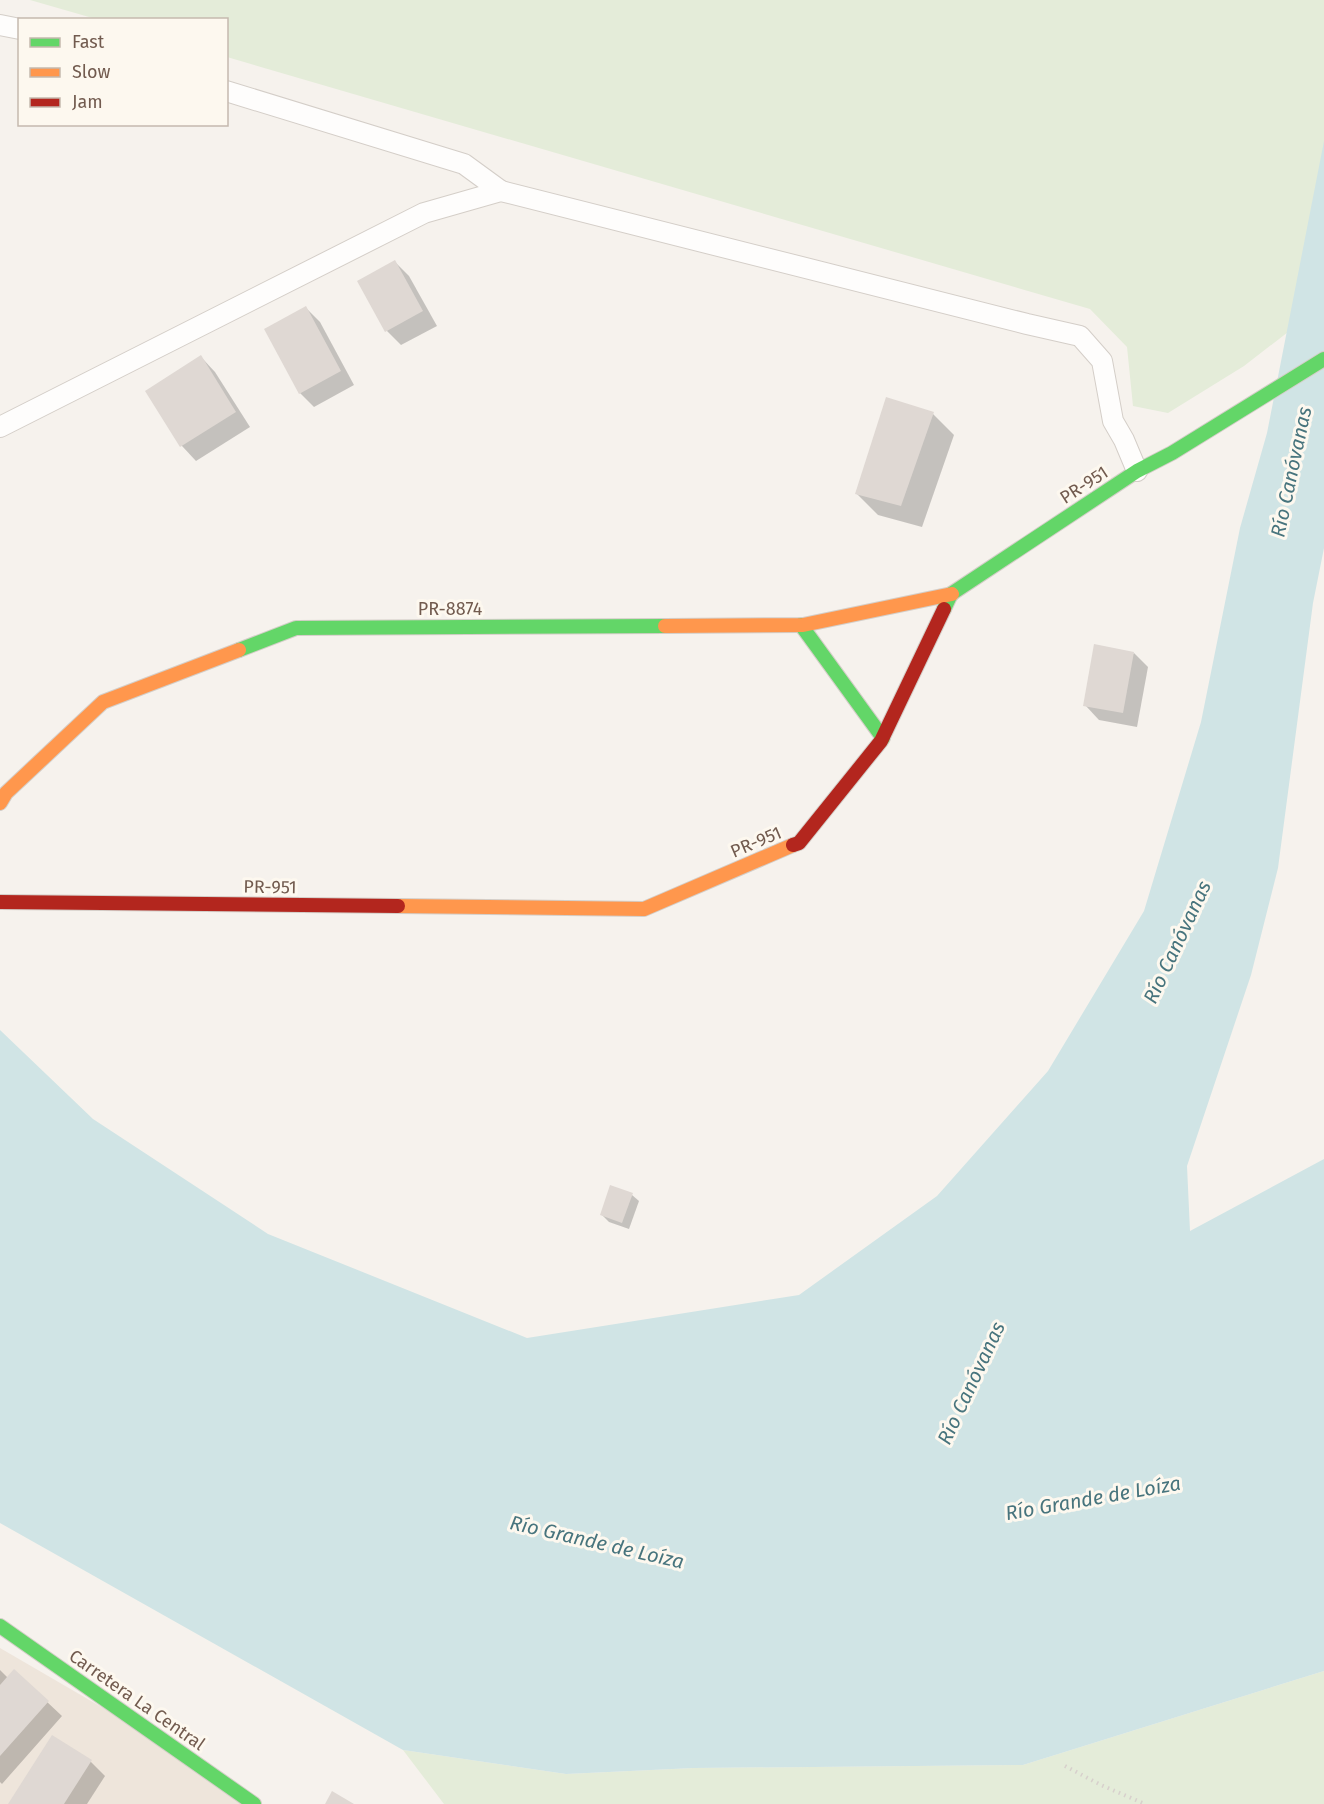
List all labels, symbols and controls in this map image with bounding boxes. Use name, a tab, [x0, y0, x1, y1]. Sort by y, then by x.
legend	[18, 18, 228, 126]
text: Fast	[72, 31, 105, 53]
text: Slow	[72, 61, 111, 83]
text: Jam	[72, 91, 103, 113]
water label: Río Canóvanas	[1265, 405, 1317, 539]
street label: PR-951	[1056, 461, 1112, 509]
street label: PR-8874	[418, 598, 483, 620]
street label: PR-951	[727, 821, 785, 863]
street label: PR-951	[243, 876, 297, 898]
water label: Río Canóvanas	[1138, 877, 1216, 1007]
water label: Río Canóvanas	[932, 1318, 1010, 1448]
water label: Río Grande de Loíza	[1003, 1471, 1183, 1525]
water label: Río Grande de Loíza	[508, 1510, 686, 1574]
street label: Carretera La Central	[65, 1645, 209, 1755]

